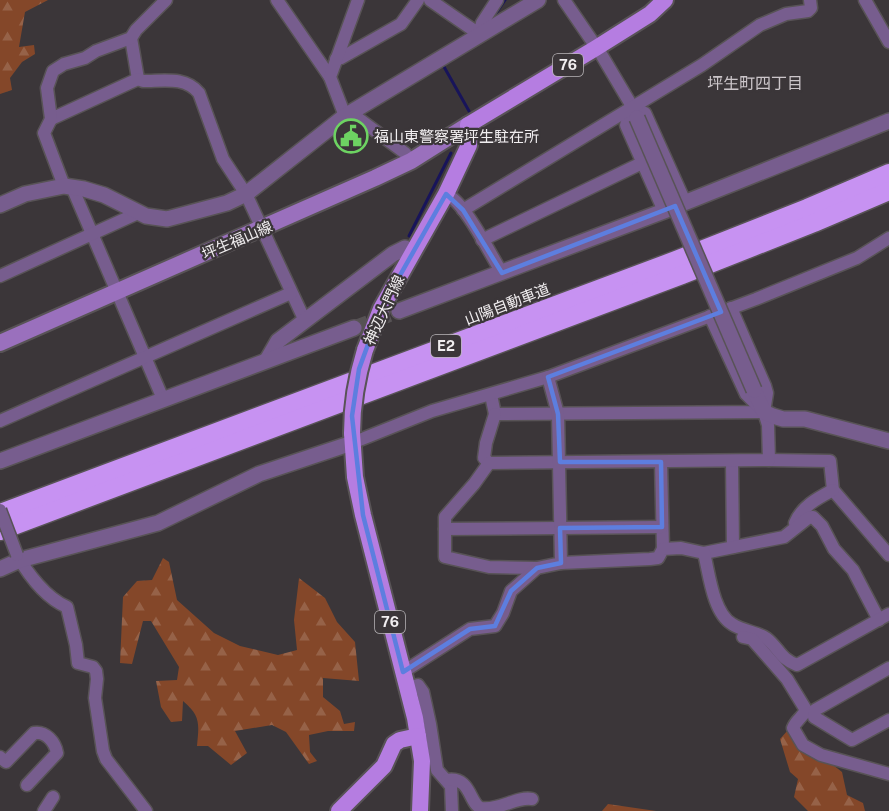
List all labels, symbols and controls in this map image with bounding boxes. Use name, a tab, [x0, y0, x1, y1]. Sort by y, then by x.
road number: 76	[553, 54, 583, 76]
district label: 坪生町四丁目	[707, 74, 803, 93]
public building icon: 福山東警察署坪生駐在所	[333, 118, 369, 154]
place label: 福山東警察署坪生駐在所	[374, 128, 539, 145]
street label: 坪生福山線	[199, 218, 275, 262]
street label: 神辺大門線	[360, 272, 408, 348]
street label: 山陽自動車道	[462, 280, 552, 328]
road number: E2	[431, 335, 461, 357]
road number: 76	[375, 611, 405, 633]

